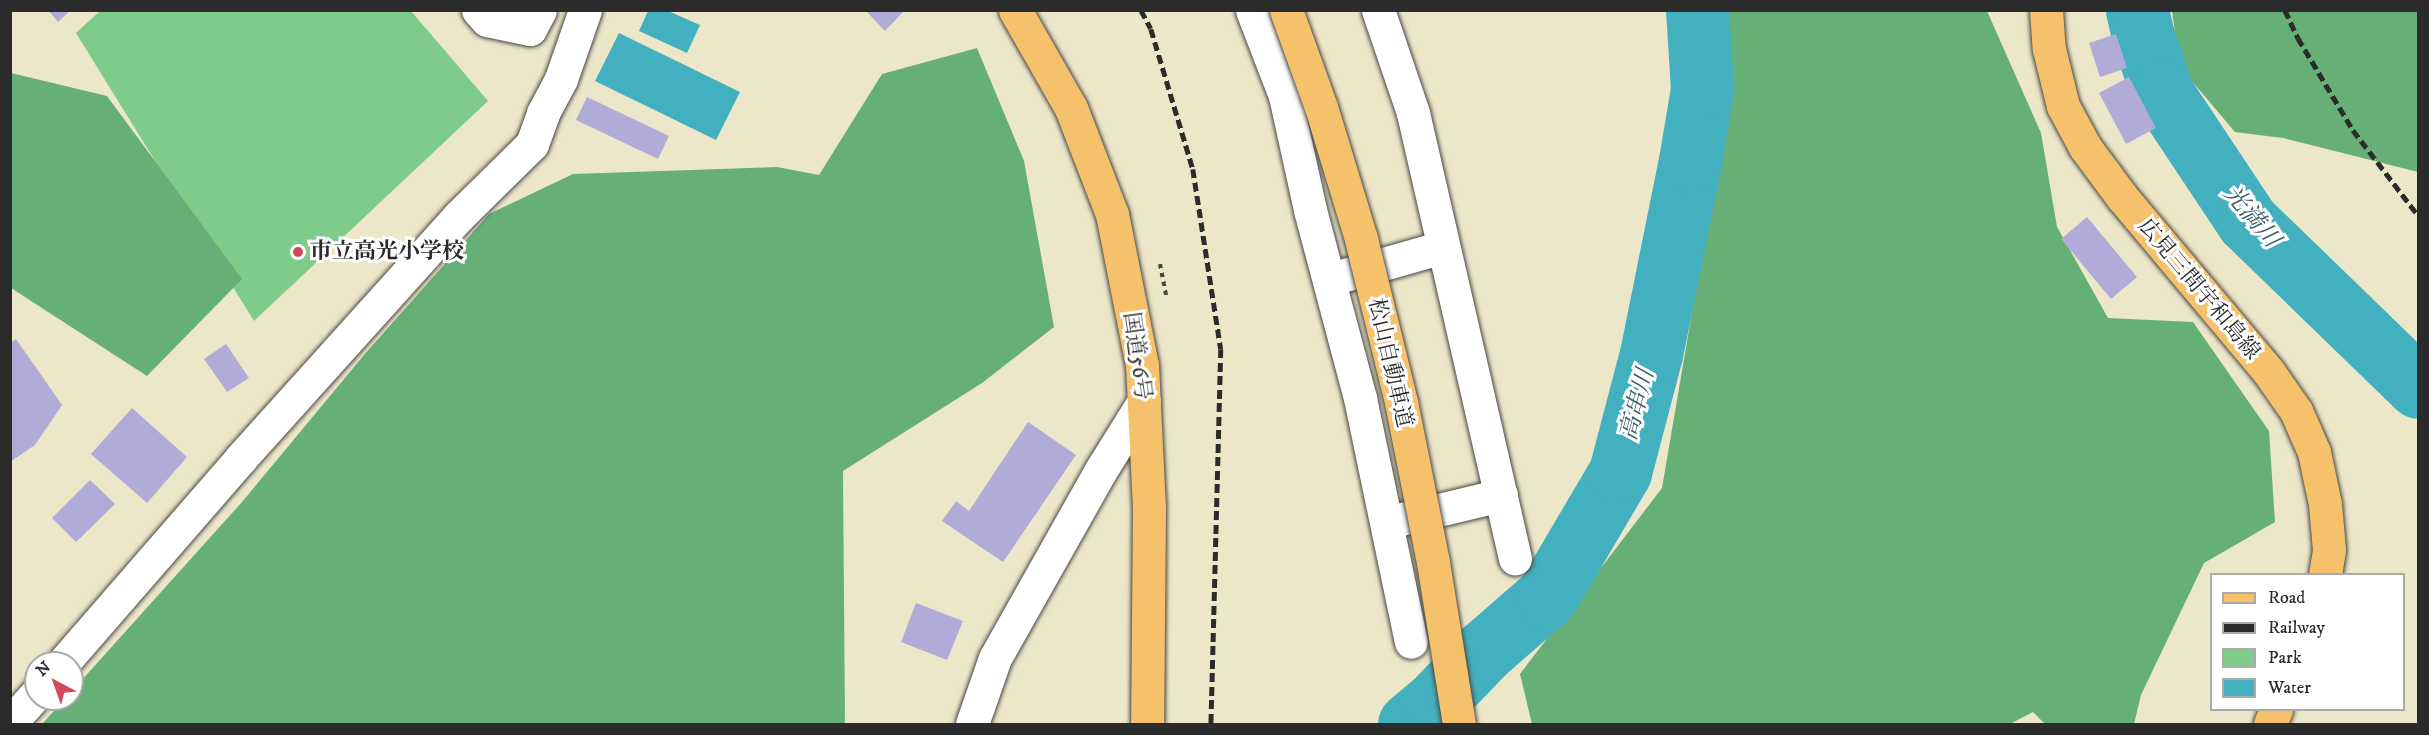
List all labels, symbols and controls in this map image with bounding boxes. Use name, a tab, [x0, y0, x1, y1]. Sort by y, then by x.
water label: 光満川	[2217, 180, 2285, 254]
street label: 広見三間宇和島線	[2132, 213, 2266, 365]
place label: 市立高光小学校	[310, 239, 464, 265]
marker: 市立高光小学校	[291, 245, 305, 259]
street label: 松山自動車道	[1362, 296, 1418, 430]
street label: 国道56号	[1118, 310, 1156, 402]
water label: 高串川	[1615, 366, 1661, 444]
legend	[2210, 573, 2405, 711]
text: Road	[2268, 587, 2305, 609]
text: Railway	[2268, 617, 2325, 639]
text: Park	[2268, 647, 2302, 669]
north arrow	[24, 651, 84, 711]
text: N	[32, 657, 55, 681]
text: Water	[2268, 677, 2311, 699]

